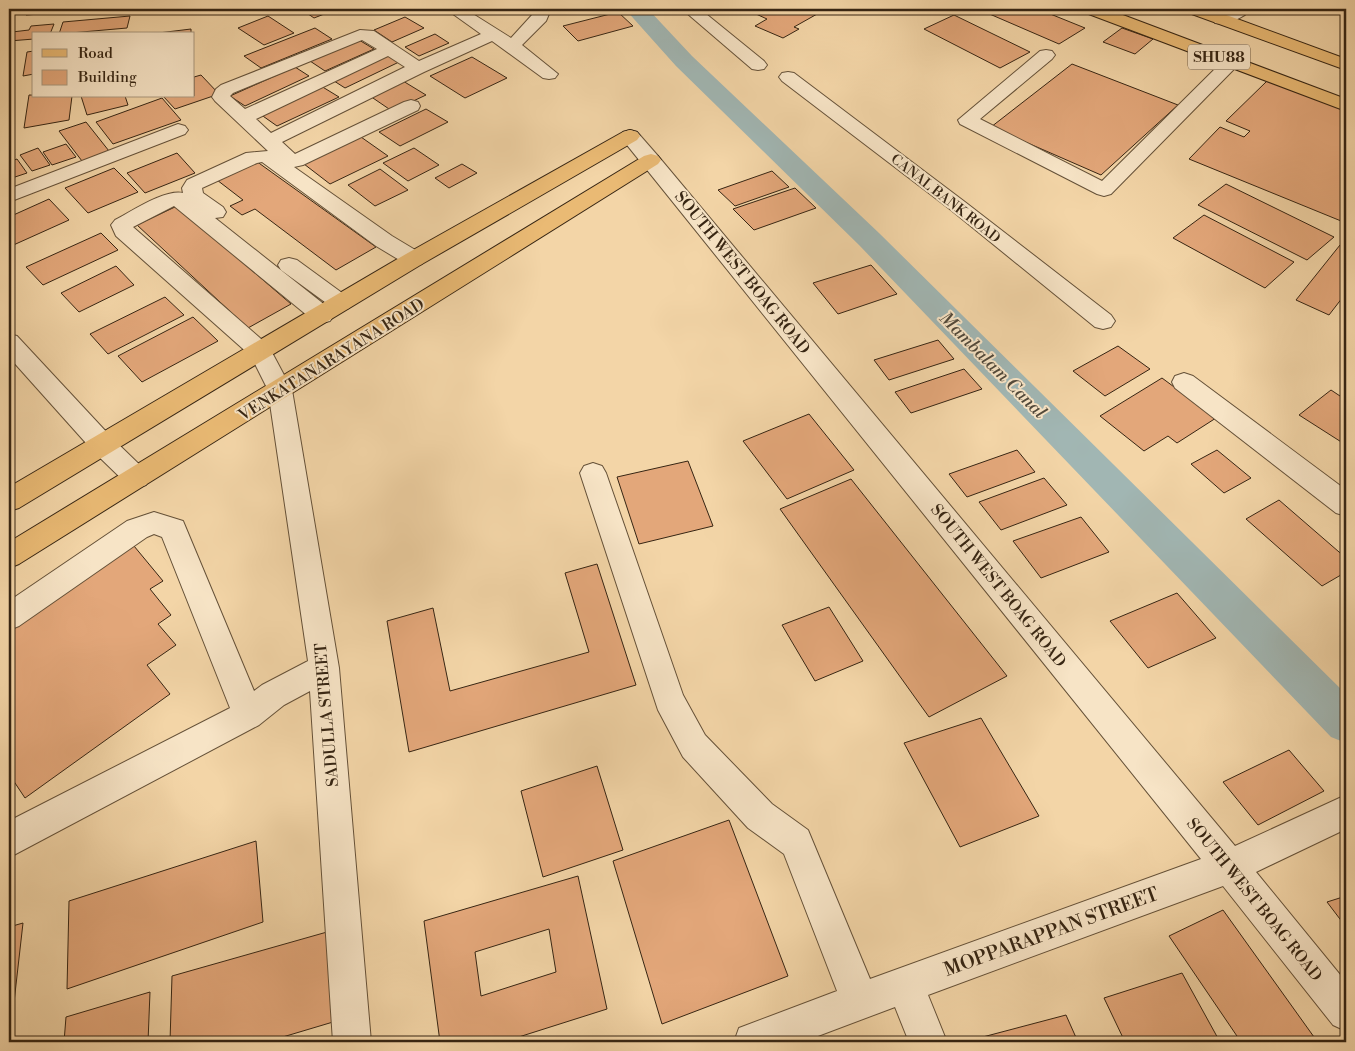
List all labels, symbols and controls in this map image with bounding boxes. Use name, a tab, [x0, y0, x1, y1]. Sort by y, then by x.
legend	[32, 32, 195, 98]
text: Road	[78, 44, 113, 63]
road number: SHU88	[1188, 44, 1250, 70]
text: Building	[77, 68, 137, 87]
street label: CANAL BANK ROAD	[887, 150, 1004, 247]
street label: SOUTH WEST BOAG ROAD	[670, 187, 814, 358]
street label: VENKATANARAYANA ROAD	[234, 294, 428, 426]
water label: Mambalam Canal	[934, 307, 1051, 424]
street label: SOUTH WEST BOAG ROAD	[926, 500, 1070, 671]
street label: SADULLA STREET	[311, 642, 343, 788]
street label: SOUTH WEST BOAG ROAD	[1182, 814, 1326, 985]
street label: MOPPARAPPAN STREET	[941, 882, 1162, 982]

